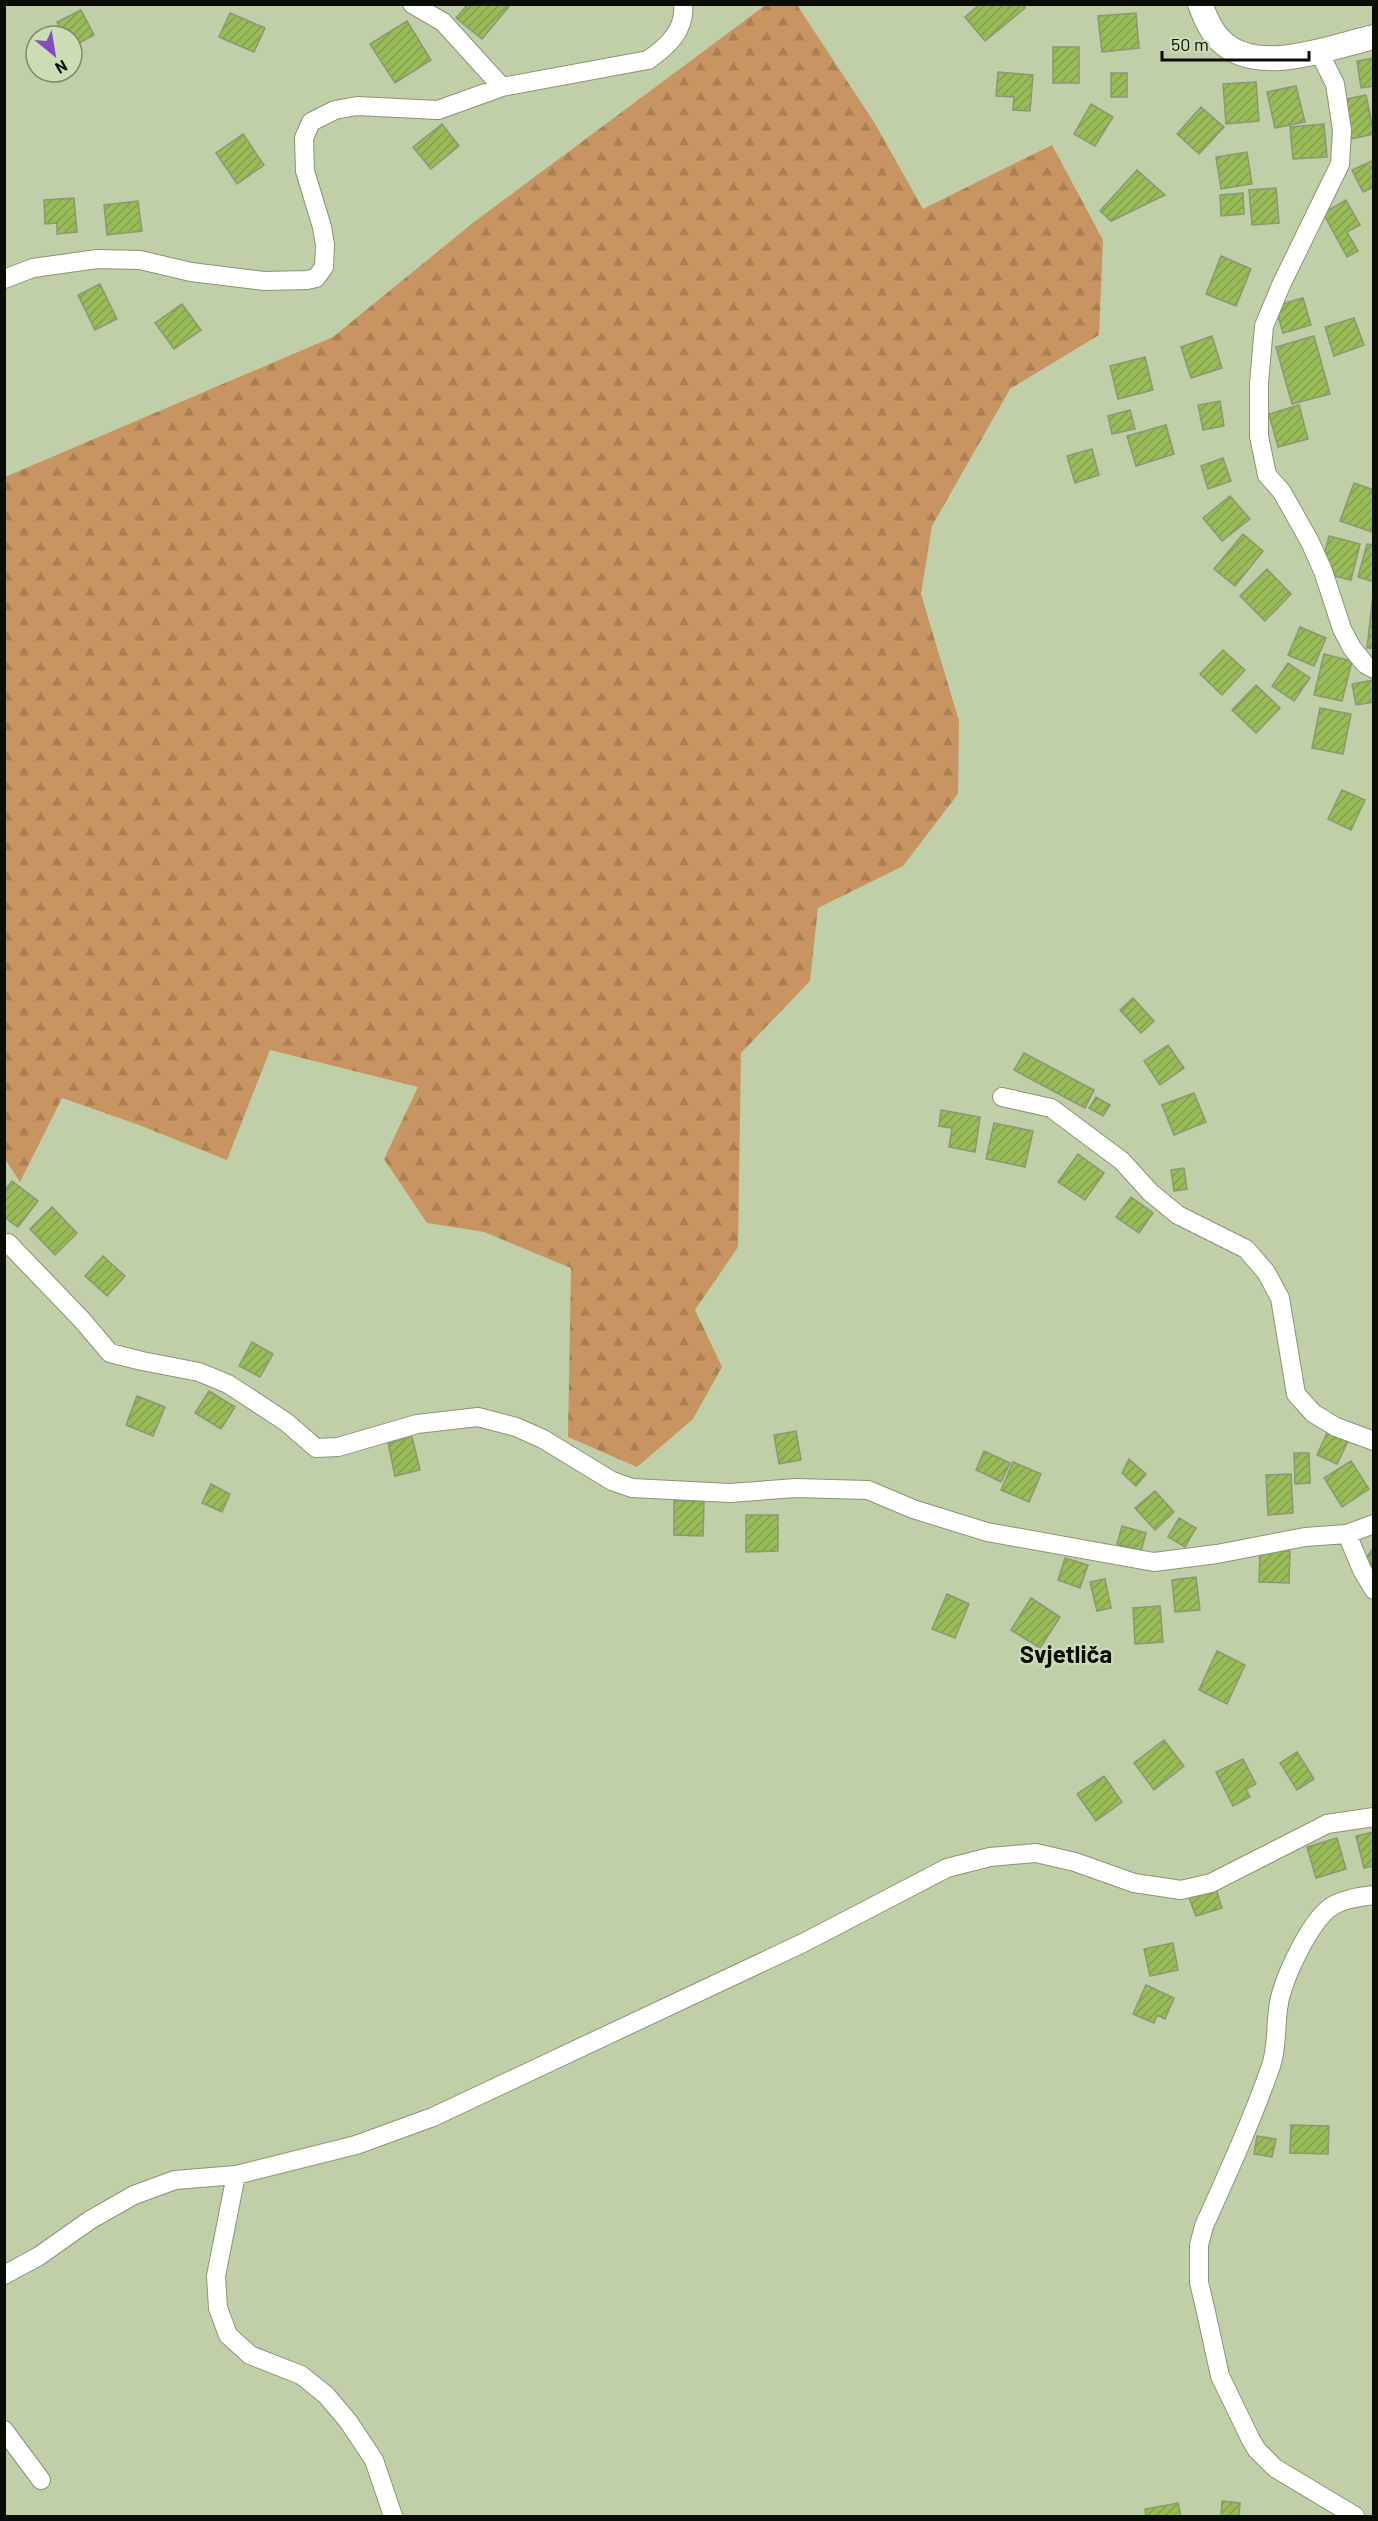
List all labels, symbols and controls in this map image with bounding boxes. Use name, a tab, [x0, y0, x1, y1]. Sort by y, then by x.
north arrow	[24, 24, 84, 84]
scale bar	[1162, 24, 1309, 62]
text: 50 m	[1171, 33, 1209, 55]
text: N	[52, 57, 71, 78]
district label: Svjetliča	[1020, 1639, 1112, 1668]

